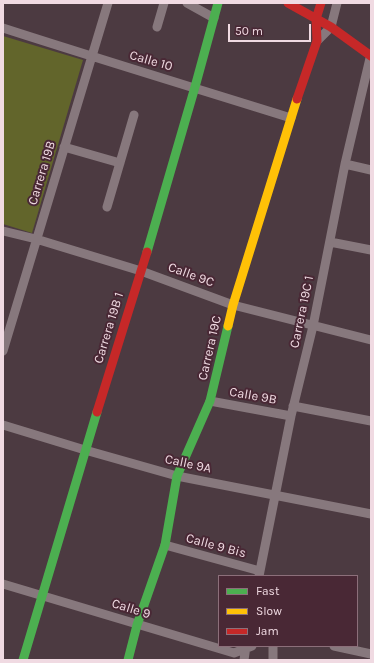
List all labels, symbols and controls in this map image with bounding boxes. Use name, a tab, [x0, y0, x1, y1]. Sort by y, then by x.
scale bar	[230, 16, 313, 42]
text: 50 m	[235, 24, 263, 38]
street label: Calle 10	[128, 47, 174, 75]
street label: Carrera 19B	[25, 139, 59, 207]
street label: Calle 9C	[166, 260, 216, 290]
street label: Carrera 19C 1	[287, 275, 317, 349]
street label: Carrera 19B 1	[91, 291, 127, 365]
street label: Carrera 19C	[195, 314, 225, 382]
street label: Calle 9B	[228, 384, 278, 408]
street label: Calle 9A	[163, 451, 213, 477]
street label: Calle 9 Bis	[184, 530, 248, 562]
legend	[218, 575, 358, 647]
text: Fast	[256, 584, 279, 598]
street label: Calle 9	[110, 596, 152, 622]
text: Slow	[256, 604, 282, 618]
text: Jam	[256, 624, 279, 638]

